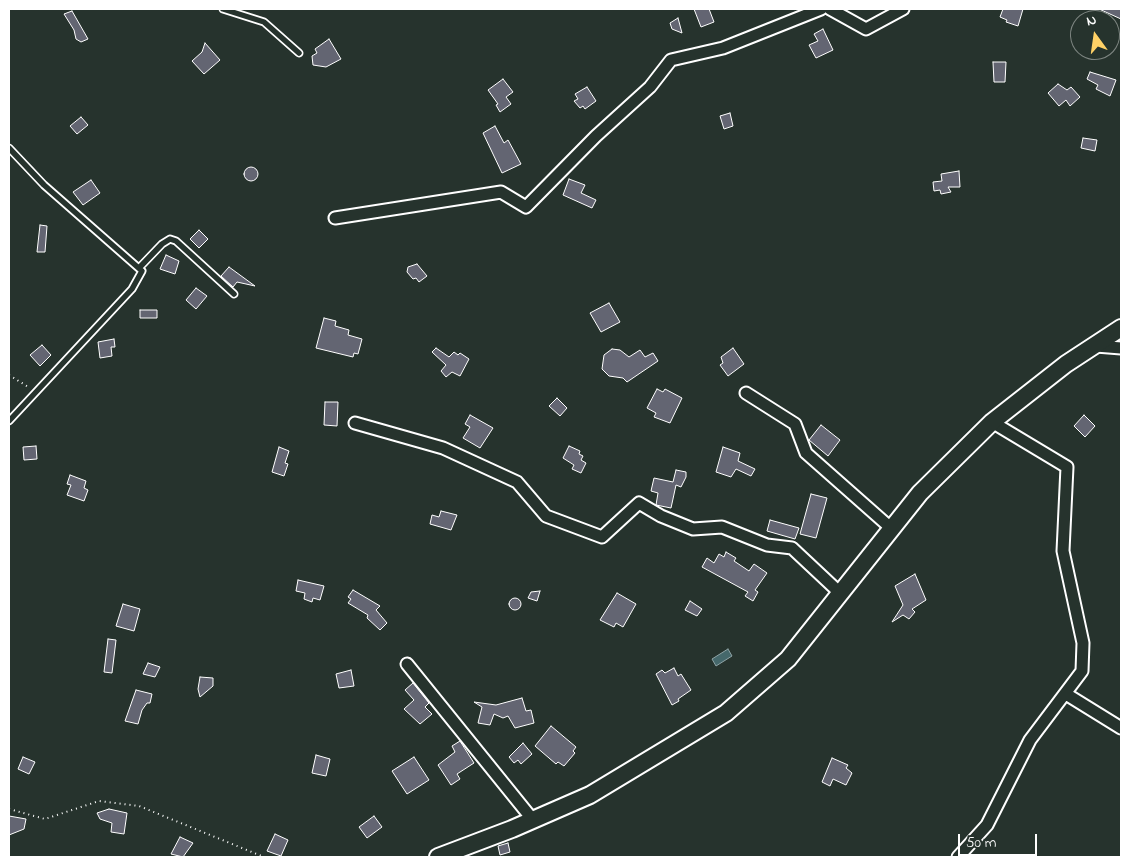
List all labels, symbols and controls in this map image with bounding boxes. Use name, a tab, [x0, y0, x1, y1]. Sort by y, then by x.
north arrow	[1070, 10, 1120, 60]
text: N	[1084, 10, 1099, 32]
scale bar	[960, 824, 1039, 856]
text: 50 m	[966, 832, 996, 854]

